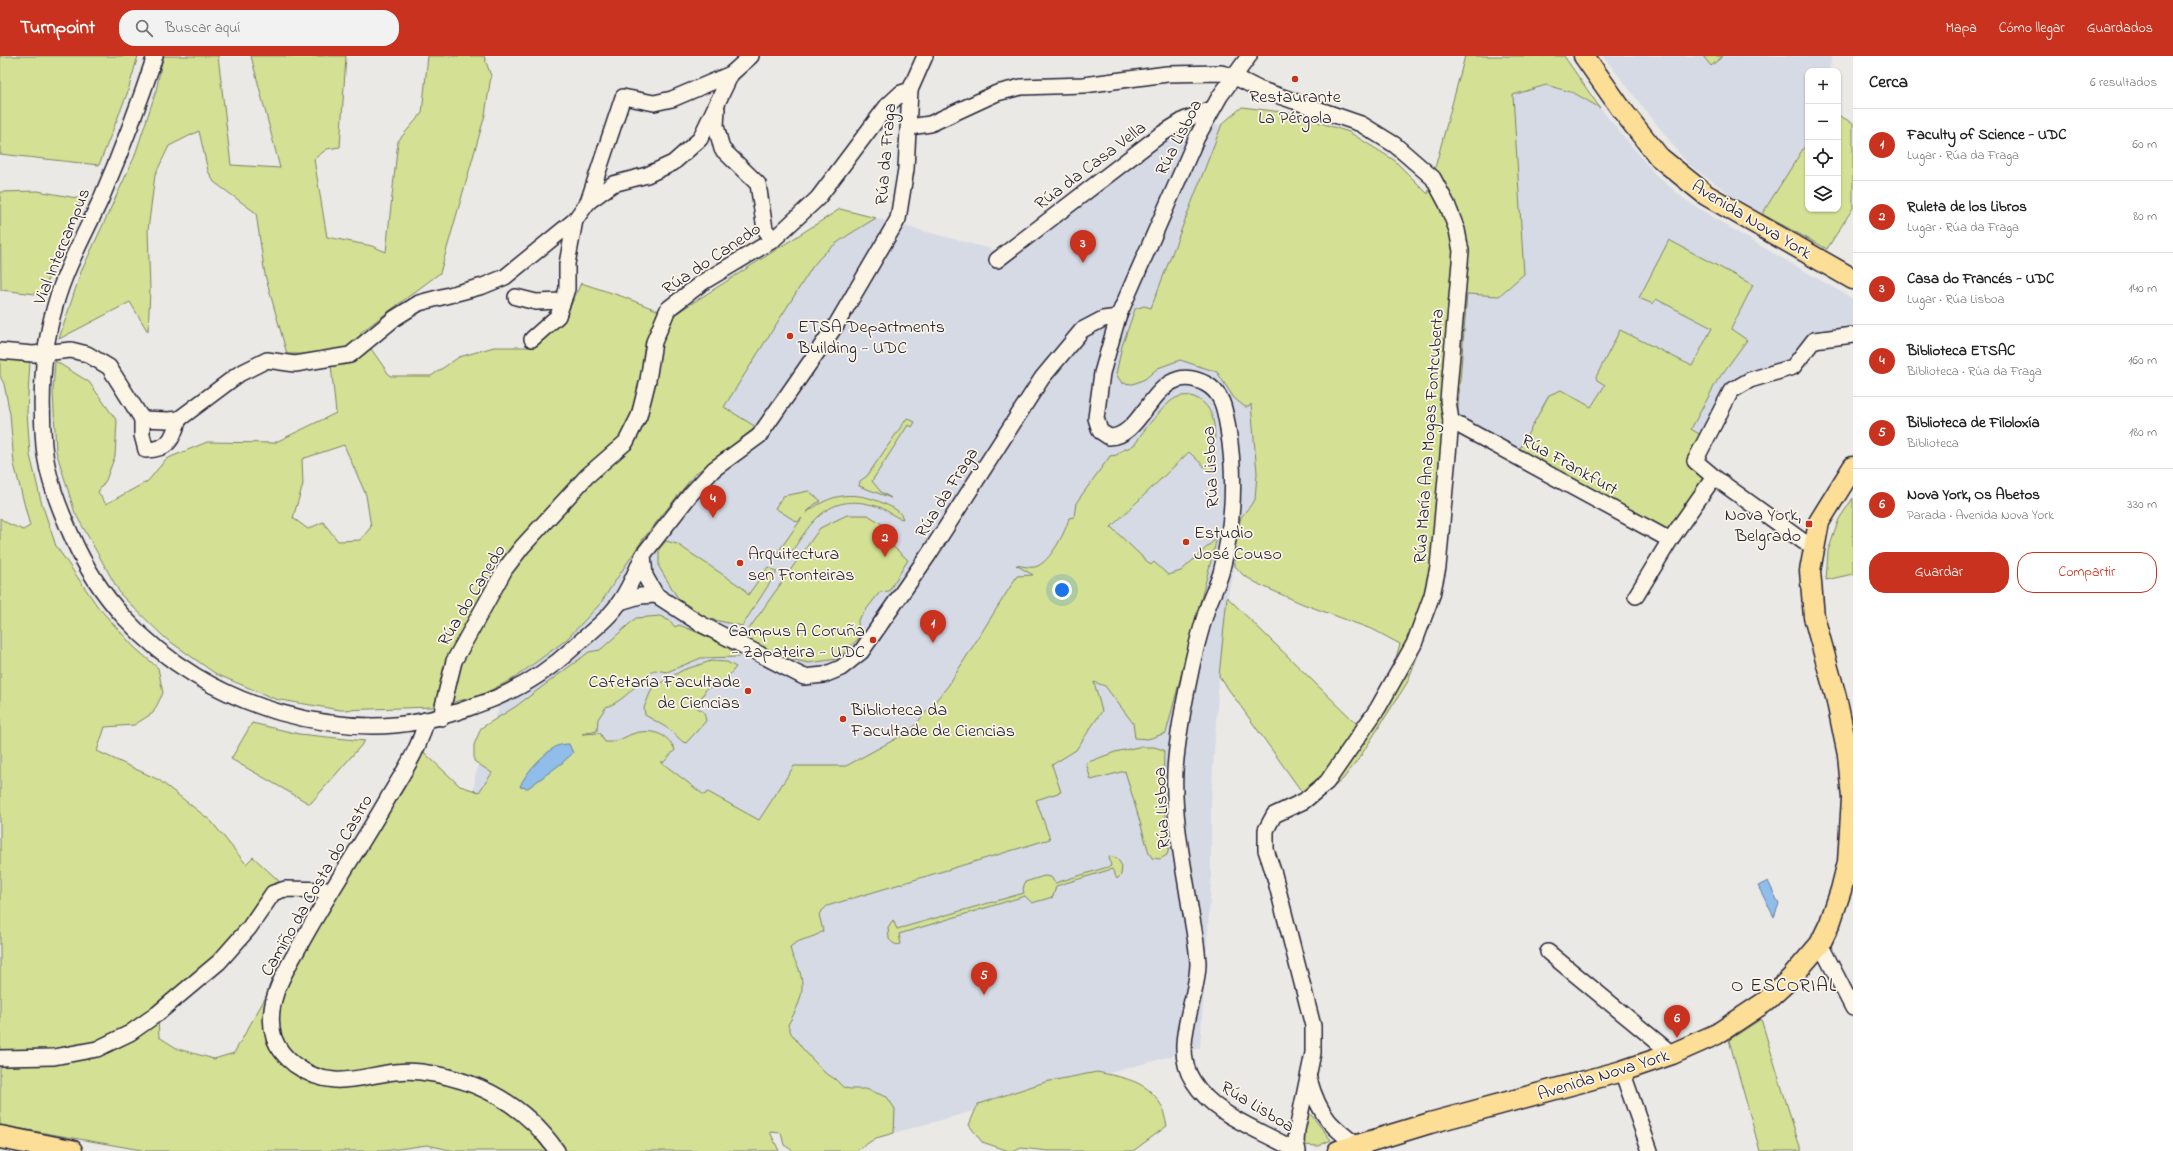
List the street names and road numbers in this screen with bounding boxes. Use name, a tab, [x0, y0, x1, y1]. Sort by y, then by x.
street label: Rúa Lisboa	[1150, 95, 1210, 180]
street label: Rúa da Fraga	[870, 102, 905, 206]
street label: Rúa da Casa Vella	[1030, 116, 1153, 217]
street label: Avenida Nova York	[1686, 174, 1816, 267]
street label: Vial Intercampus	[27, 185, 98, 310]
street label: Rúa do Canedo	[657, 217, 767, 302]
street label: Rúa María Ana Mogas Fontcuberta	[1408, 308, 1453, 565]
street label: Rúa Lisboa	[1197, 425, 1227, 509]
street label: Rúa Frankfurt	[1516, 428, 1622, 503]
street label: Rúa da Fraga	[910, 443, 987, 544]
street label: Rúa do Canedo	[432, 540, 513, 652]
street label: Rúa Lisboa	[1148, 766, 1178, 850]
street label: Camiño da Costa do Castro	[255, 790, 381, 982]
street label: Avenida Nova York	[1535, 1044, 1673, 1108]
street label: Rúa Lisboa	[1215, 1075, 1299, 1140]

